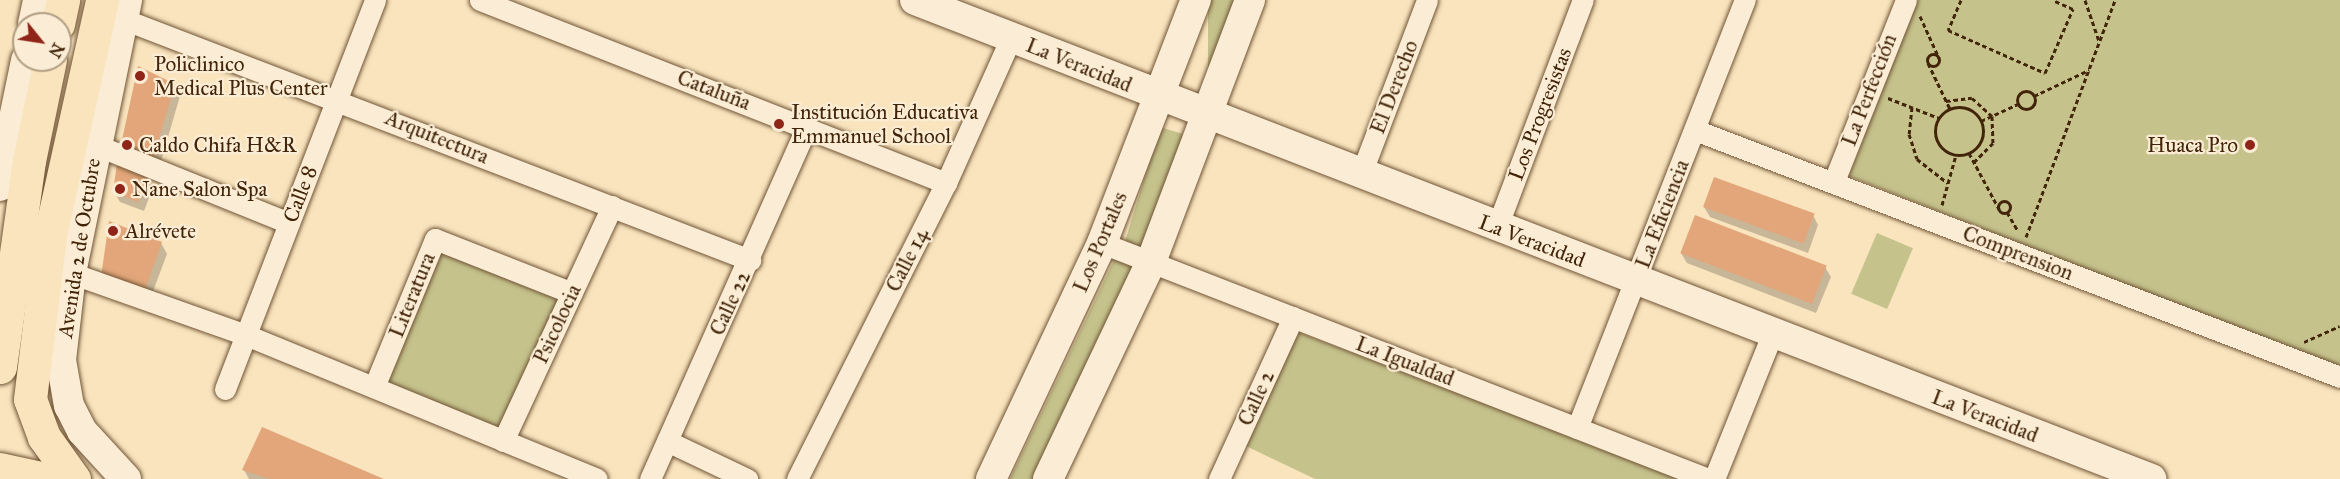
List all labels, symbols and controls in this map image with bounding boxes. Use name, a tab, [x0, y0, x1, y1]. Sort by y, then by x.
north arrow	[12, 12, 72, 72]
street label: La Perfección	[1836, 30, 1902, 150]
street label: La Veracidad	[1022, 32, 1136, 98]
street label: El Derecho	[1365, 37, 1423, 137]
text: N	[45, 40, 68, 61]
street label: Los Progresistas	[1503, 44, 1577, 184]
place label: Policlinico Medical Plus Center	[154, 51, 328, 101]
street label: Cataluña	[674, 65, 754, 115]
marker: Policlinico Medical Plus Center	[131, 67, 149, 85]
place label: Institución Educativa Emmanuel School	[791, 99, 978, 149]
street label: Arquitectura	[382, 105, 492, 169]
marker: Institución Educativa Emmanuel School	[772, 117, 786, 131]
place label: Caldo Chifa H&R	[139, 132, 297, 158]
place label: Huaca Pro	[2147, 132, 2238, 158]
marker: Caldo Chifa H&R	[120, 138, 134, 152]
marker: Huaca Pro	[2243, 138, 2257, 152]
street label: Avenida 2 de Octubre	[52, 156, 106, 340]
street label: La Eficiencia	[1630, 156, 1694, 272]
street label: Calle 8	[278, 162, 322, 226]
place label: Nane Salon Spa	[132, 176, 267, 202]
marker: Nane Salon Spa	[113, 182, 127, 196]
street label: Los Portales	[1068, 188, 1132, 296]
street label: La Veracidad	[1475, 209, 1589, 273]
place label: Alrévete	[125, 218, 196, 244]
street label: Comprension	[1959, 220, 2077, 286]
marker: Alrévete	[106, 224, 120, 238]
street label: Calle 14	[880, 224, 934, 296]
street label: Literatura	[384, 249, 440, 341]
street label: Calle 22	[704, 267, 756, 339]
street label: Psicolocia	[528, 280, 586, 368]
street label: La Igualdad	[1352, 331, 1458, 391]
street label: Calle 2	[1232, 366, 1280, 430]
street label: La Veracidad	[1928, 384, 2042, 448]

